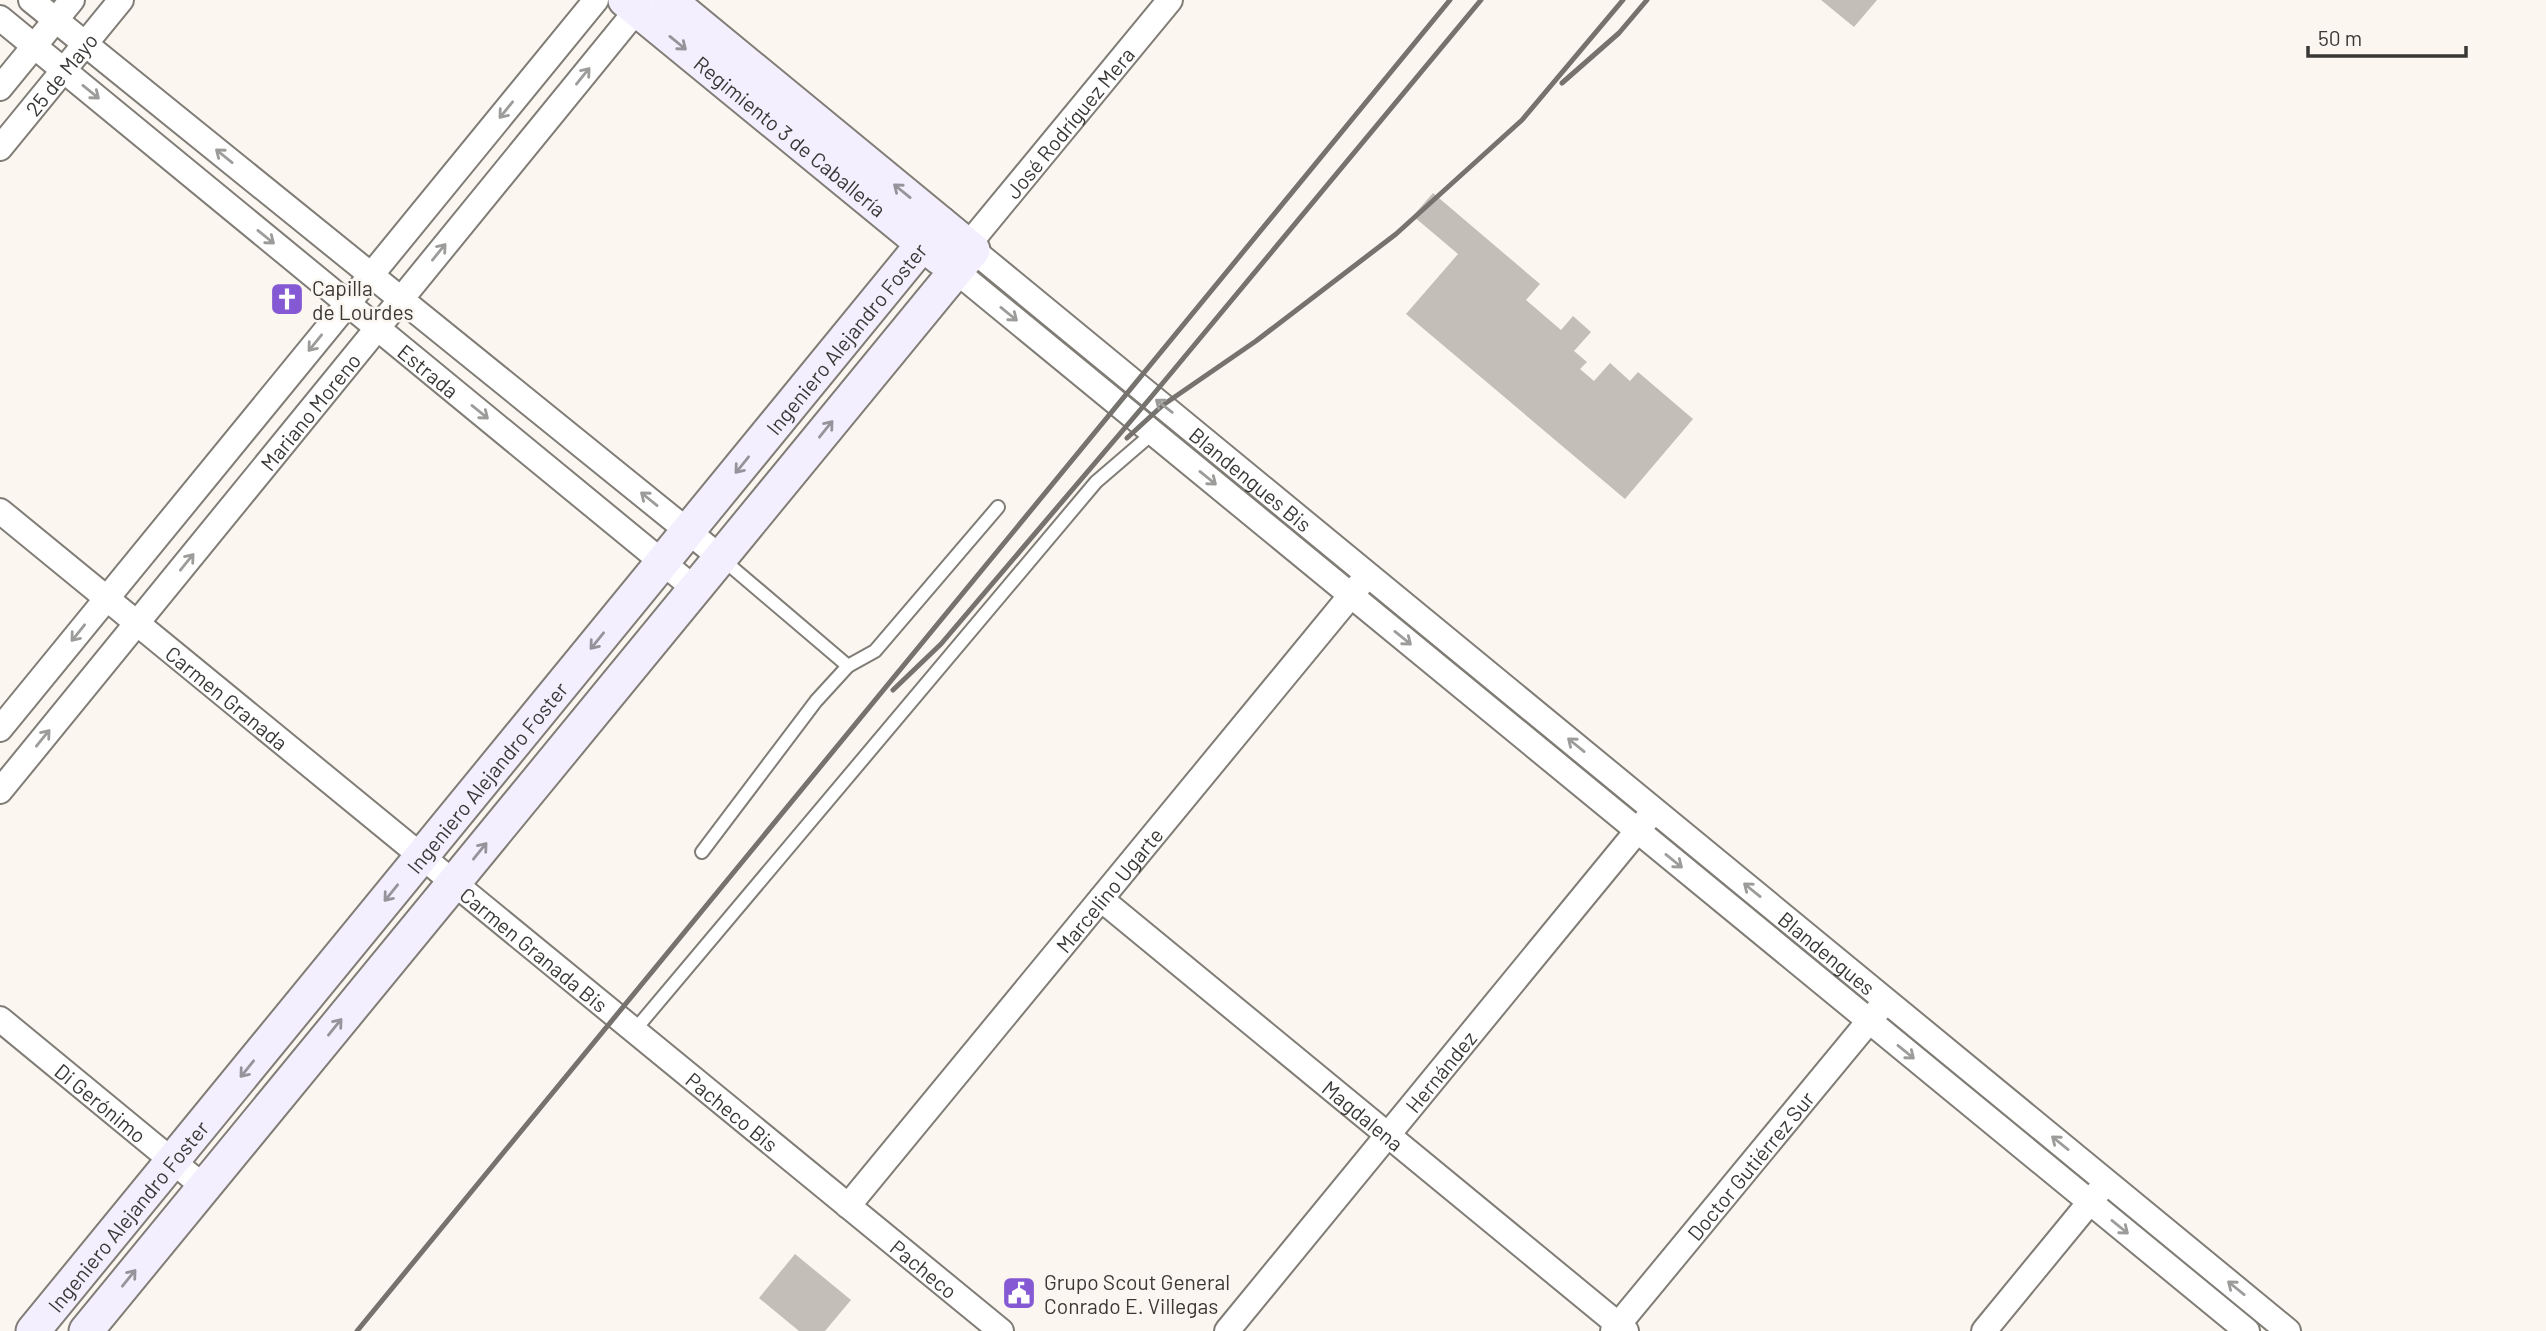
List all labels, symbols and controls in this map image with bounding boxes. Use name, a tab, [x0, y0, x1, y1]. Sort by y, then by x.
scale bar	[2308, 14, 2466, 58]
text: 50 m	[2318, 25, 2362, 50]
street label: 25 de Mayo	[20, 27, 102, 120]
one-way arrow	[669, 36, 687, 51]
street label: José Rodríguez Mera	[999, 42, 1139, 203]
street label: Regimiento 3 de Caballería	[690, 50, 891, 221]
one-way arrow	[575, 68, 591, 86]
one-way arrow	[81, 84, 99, 100]
one-way arrow	[498, 100, 514, 118]
one-way arrow	[216, 148, 234, 164]
one-way arrow	[893, 184, 911, 199]
one-way arrow	[257, 229, 275, 244]
street label: Ingeniero Alejandro Foster	[760, 237, 932, 439]
one-way arrow	[431, 244, 447, 262]
place label: Capilla de Lourdes	[312, 275, 414, 324]
church icon: Capilla de Lourdes	[268, 280, 306, 318]
one-way arrow	[999, 307, 1017, 322]
one-way arrow	[307, 333, 323, 351]
street label: Estrada	[393, 338, 464, 403]
street label: Mariano Moreno	[254, 347, 365, 475]
one-way arrow	[1156, 398, 1174, 414]
one-way arrow	[471, 404, 489, 420]
one-way arrow	[819, 420, 834, 438]
street label: Blandengues Bis	[1185, 421, 1317, 536]
one-way arrow	[734, 456, 749, 474]
one-way arrow	[1198, 470, 1216, 486]
one-way arrow	[640, 492, 658, 507]
one-way arrow	[179, 553, 195, 571]
one-way arrow	[71, 623, 86, 641]
one-way arrow	[1394, 631, 1412, 646]
one-way arrow	[589, 632, 605, 650]
street label: Carmen Granada	[161, 640, 294, 755]
street label: Ingeniero Alejandro Foster	[401, 676, 572, 878]
one-way arrow	[35, 729, 51, 747]
one-way arrow	[1567, 738, 1585, 753]
street label: Marcelino Ugarte	[1050, 822, 1167, 957]
one-way arrow	[472, 842, 488, 860]
one-way arrow	[1664, 853, 1682, 868]
street label: Carmen Granada Bis	[456, 881, 613, 1017]
one-way arrow	[1743, 882, 1761, 898]
one-way arrow	[383, 884, 399, 902]
street label: Blandengues	[1774, 905, 1881, 999]
one-way arrow	[328, 1018, 343, 1036]
street label: Hernández	[1399, 1025, 1481, 1117]
one-way arrow	[1897, 1044, 1915, 1059]
street label: Di Gerónimo	[50, 1057, 152, 1147]
one-way arrow	[239, 1060, 255, 1078]
street label: Pacheco Bis	[682, 1066, 784, 1156]
street label: Magdalena	[1318, 1074, 1409, 1156]
street label: Doctor Gutiérrez Sur	[1681, 1085, 1819, 1245]
street label: Ingeniero Alejandro Foster	[42, 1115, 213, 1316]
one-way arrow	[2051, 1135, 2069, 1151]
one-way arrow	[2111, 1219, 2129, 1235]
street label: Pacheco	[886, 1234, 963, 1303]
place label: Grupo Scout General Conrado E. Villegas	[1044, 1269, 1230, 1318]
one-way arrow	[121, 1270, 137, 1288]
public building icon: Grupo Scout General Conrado E. Villegas	[1000, 1274, 1038, 1312]
one-way arrow	[2227, 1280, 2245, 1295]

